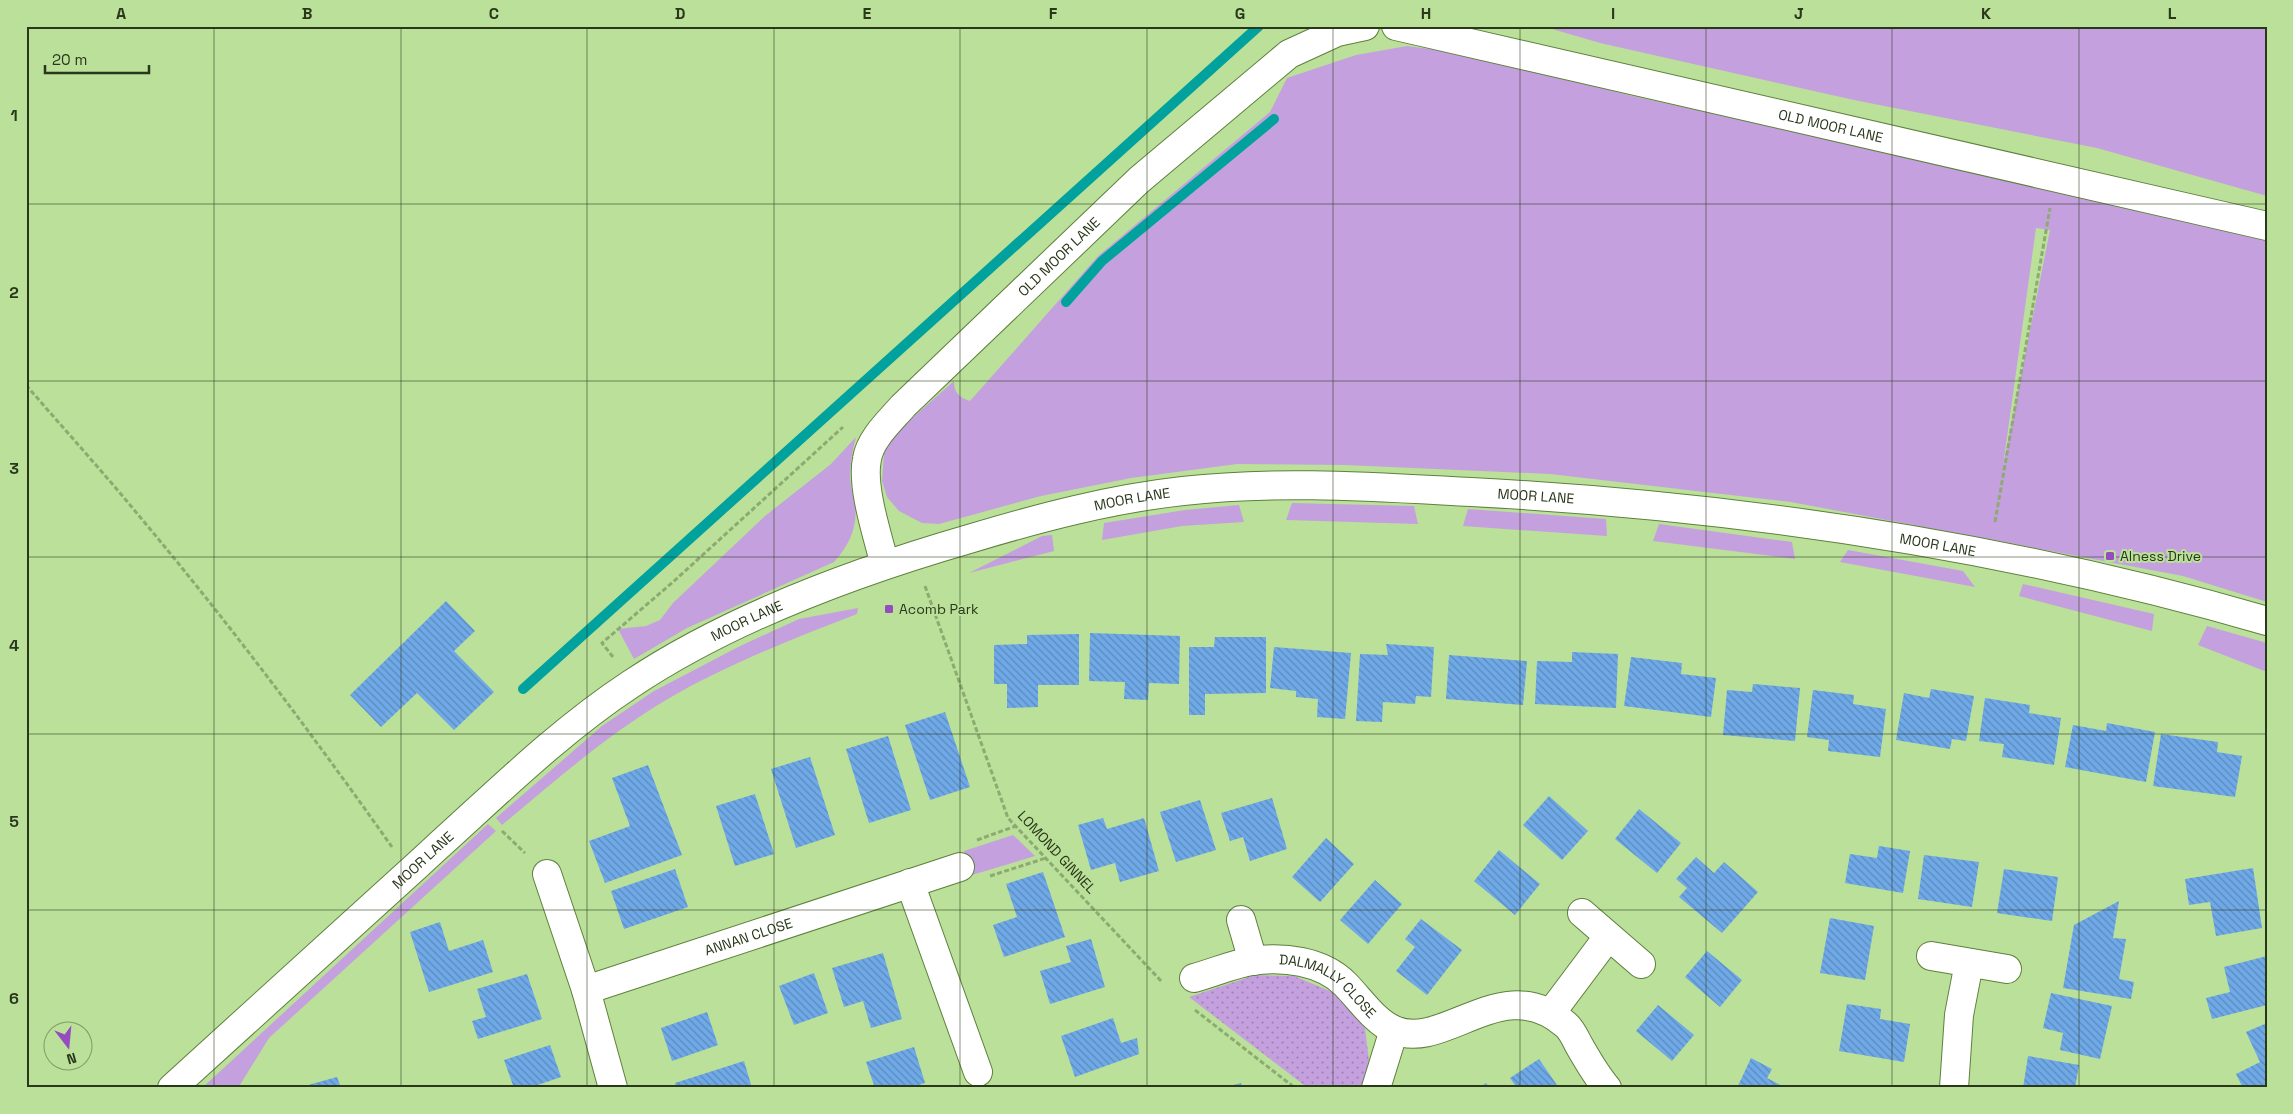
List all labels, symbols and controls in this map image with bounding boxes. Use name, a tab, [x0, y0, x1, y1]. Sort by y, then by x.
text: A	[116, 3, 126, 24]
text: B	[302, 3, 312, 24]
text: C	[489, 3, 499, 24]
text: D	[675, 3, 685, 24]
text: E	[863, 3, 872, 24]
text: F	[1049, 3, 1058, 24]
text: G	[1235, 3, 1245, 24]
text: H	[1421, 3, 1431, 24]
text: I	[1611, 3, 1615, 24]
text: J	[1794, 3, 1804, 24]
text: K	[1981, 3, 1991, 24]
text: L	[2168, 3, 2177, 24]
scale bar	[45, 42, 149, 74]
text: 20 m	[52, 50, 87, 69]
text: 1	[10, 105, 18, 126]
street label: OLD MOOR LANE	[1777, 105, 1885, 147]
street label: OLD MOOR LANE	[1014, 213, 1104, 300]
text: 2	[9, 282, 19, 303]
text: 3	[9, 458, 19, 479]
street label: MOOR LANE	[1092, 484, 1171, 515]
street label: MOOR LANE	[1497, 484, 1575, 508]
street label: MOOR LANE	[1898, 529, 1977, 560]
place label: Alness Drive	[2120, 547, 2201, 565]
marker: Alness Drive	[2104, 550, 2116, 562]
street label: MOOR LANE	[708, 596, 785, 645]
place label: Acomb Park	[899, 600, 979, 618]
marker: Acomb Park	[883, 603, 895, 615]
text: 4	[9, 635, 19, 656]
street label: LOMOND GINNEL	[1014, 807, 1100, 898]
text: 5	[9, 811, 19, 832]
street label: MOOR LANE	[388, 827, 457, 893]
street label: ANNAN CLOSE	[702, 914, 795, 959]
street label: DALMALLY CLOSE	[1279, 950, 1380, 1022]
text: 6	[9, 988, 19, 1009]
north arrow	[42, 1022, 92, 1072]
text: N	[65, 1049, 79, 1068]

